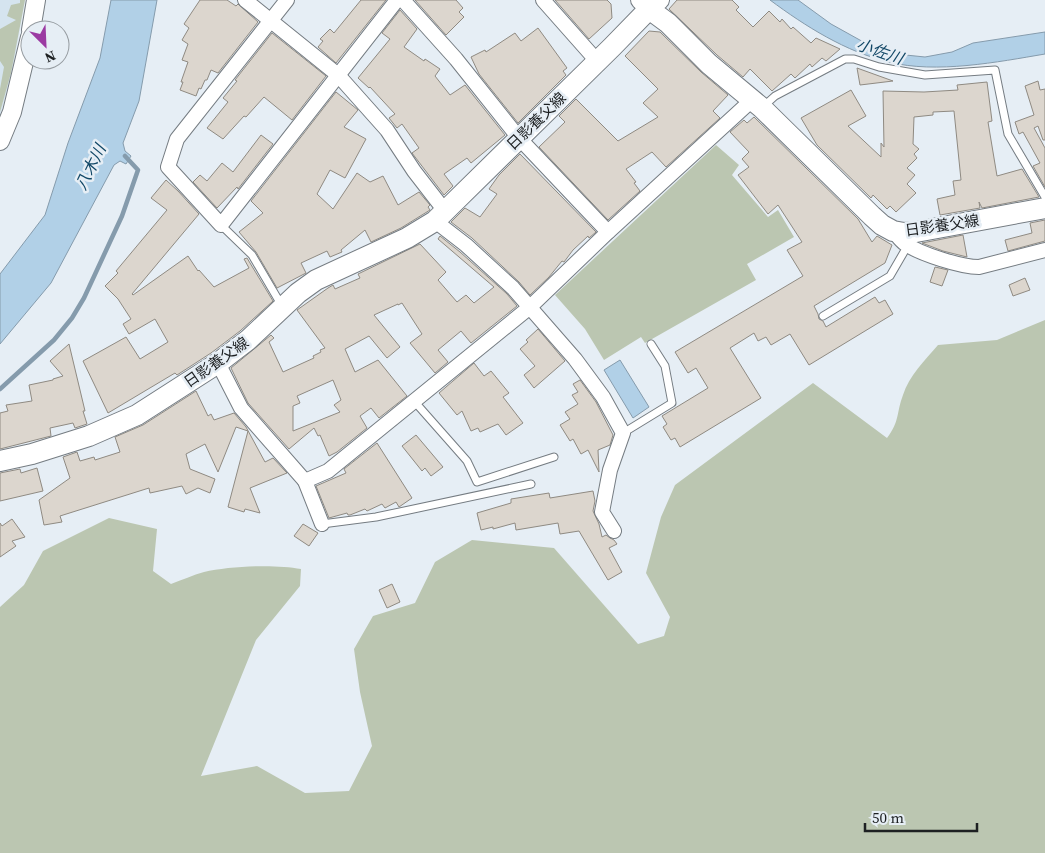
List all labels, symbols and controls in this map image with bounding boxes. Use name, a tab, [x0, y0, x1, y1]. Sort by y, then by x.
north arrow	[20, 20, 70, 70]
water label: 小佐川	[854, 33, 908, 70]
text: N	[42, 46, 59, 68]
street label: 日影養父線	[502, 87, 570, 155]
water label: 八木川	[70, 139, 111, 193]
street label: 日影養父線	[903, 209, 981, 241]
street label: 日影養父線	[179, 332, 253, 392]
scale bar	[865, 800, 978, 832]
text: 50 m	[872, 807, 904, 828]

